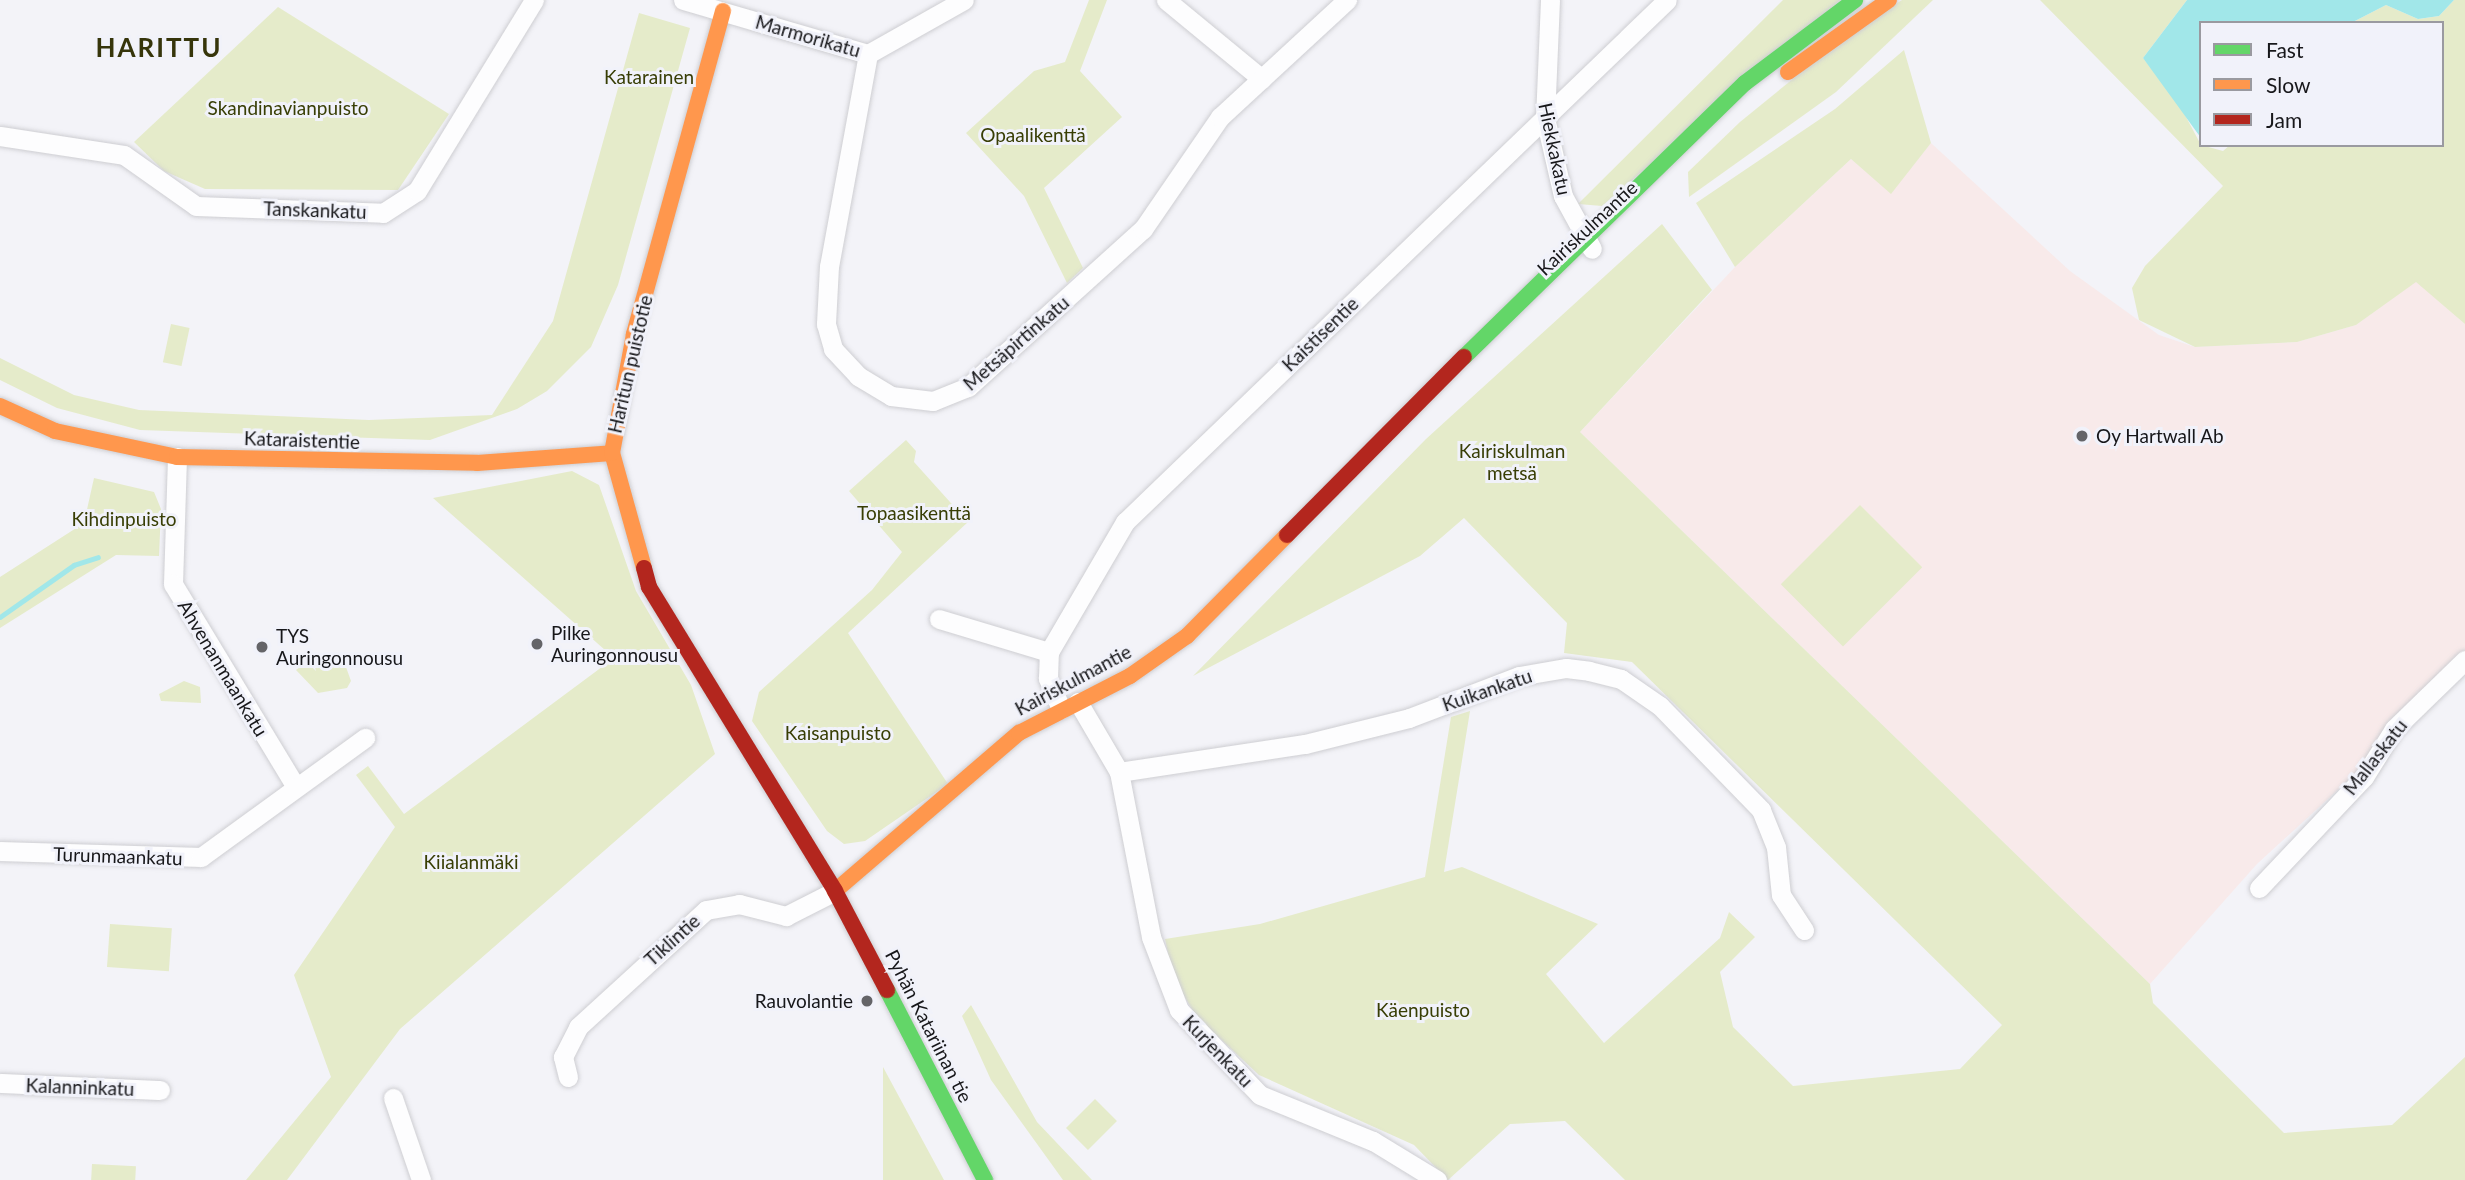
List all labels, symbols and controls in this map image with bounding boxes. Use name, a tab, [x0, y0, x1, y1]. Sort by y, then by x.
street label: Marmorikatu	[753, 10, 863, 62]
legend	[2199, 21, 2444, 147]
district label: HARITTU	[96, 32, 222, 64]
text: Fast	[2266, 37, 2303, 62]
park label: Katarainen	[604, 66, 694, 88]
text: Slow	[2266, 72, 2310, 97]
park label: Skandinavianpuisto	[208, 97, 368, 119]
street label: Hiekkakatu	[1534, 101, 1576, 197]
text: Jam	[2266, 107, 2302, 132]
park label: Opaalikenttä	[980, 124, 1086, 146]
street label: Kairiskulmantie	[1532, 176, 1642, 280]
street label: Tanskankatu	[263, 197, 367, 223]
street label: Metsäpirtinkatu	[958, 291, 1074, 395]
street label: Kaistisentie	[1277, 292, 1363, 376]
street label: Haritun puistotie	[603, 293, 657, 435]
place label: Oy Hartwall Ab	[2096, 425, 2225, 447]
street label: Kataraistentie	[244, 427, 360, 453]
marker: Oy Hartwall Ab	[2074, 428, 2090, 444]
park label: Kairiskulman metsä	[1459, 440, 1565, 484]
park label: Topaasikenttä	[857, 502, 971, 524]
park label: Kihdinpuisto	[71, 508, 177, 530]
street label: Ahvenanmaankatu	[173, 596, 273, 740]
place label: Pilke Auringonnousu	[551, 622, 678, 666]
place label: TYS Auringonnousu	[276, 625, 403, 669]
marker: Pilke Auringonnousu	[529, 636, 545, 652]
marker: TYS Auringonnousu	[254, 639, 270, 655]
street label: Kairiskulmantie	[1011, 640, 1135, 720]
street label: Kuikankatu	[1439, 664, 1535, 716]
street label: Mallaskatu	[2338, 715, 2412, 799]
park label: Kaisanpuisto	[785, 722, 891, 744]
street label: Turunmaankatu	[53, 842, 183, 870]
park label: Kiialanmäki	[424, 851, 518, 873]
street label: Tiklintie	[640, 909, 704, 971]
street label: Pyhän Katariinan tie	[881, 946, 977, 1106]
place label: Rauvolantie	[755, 990, 853, 1012]
marker: Rauvolantie	[859, 993, 875, 1009]
park label: Käenpuisto	[1376, 999, 1470, 1021]
street label: Kurjenkatu	[1178, 1010, 1258, 1092]
street label: Kalanninkatu	[25, 1074, 135, 1100]

